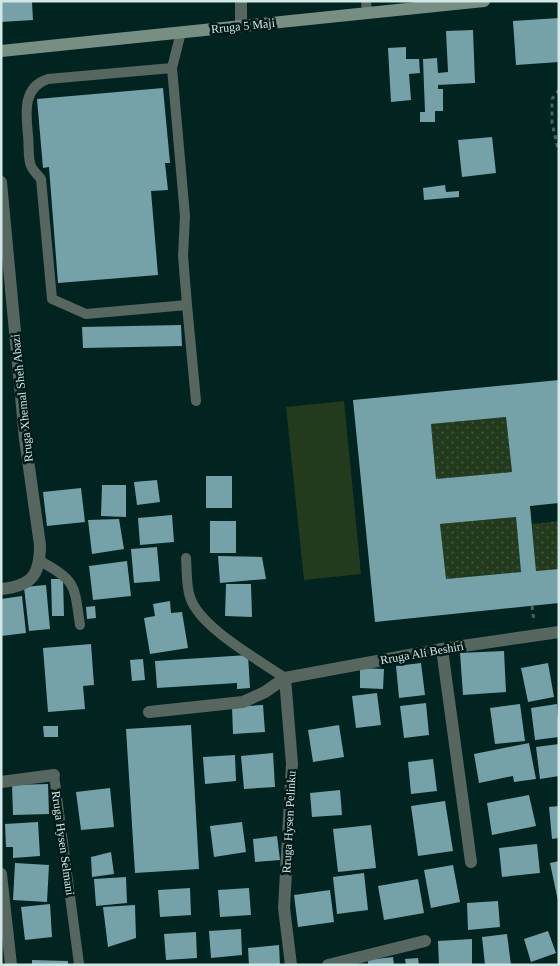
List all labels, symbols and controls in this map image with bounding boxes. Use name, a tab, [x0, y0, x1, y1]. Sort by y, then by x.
street label: Rruga 5 Maji	[210, 16, 276, 36]
street label: Rruga Xhemal Sheh Abazi	[8, 333, 36, 463]
street label: Rruga Ali Beshiri	[379, 639, 466, 667]
street label: Rruga Hysen Pelinku	[279, 770, 299, 874]
street label: Rruga Hysen Selmani	[49, 790, 77, 897]

